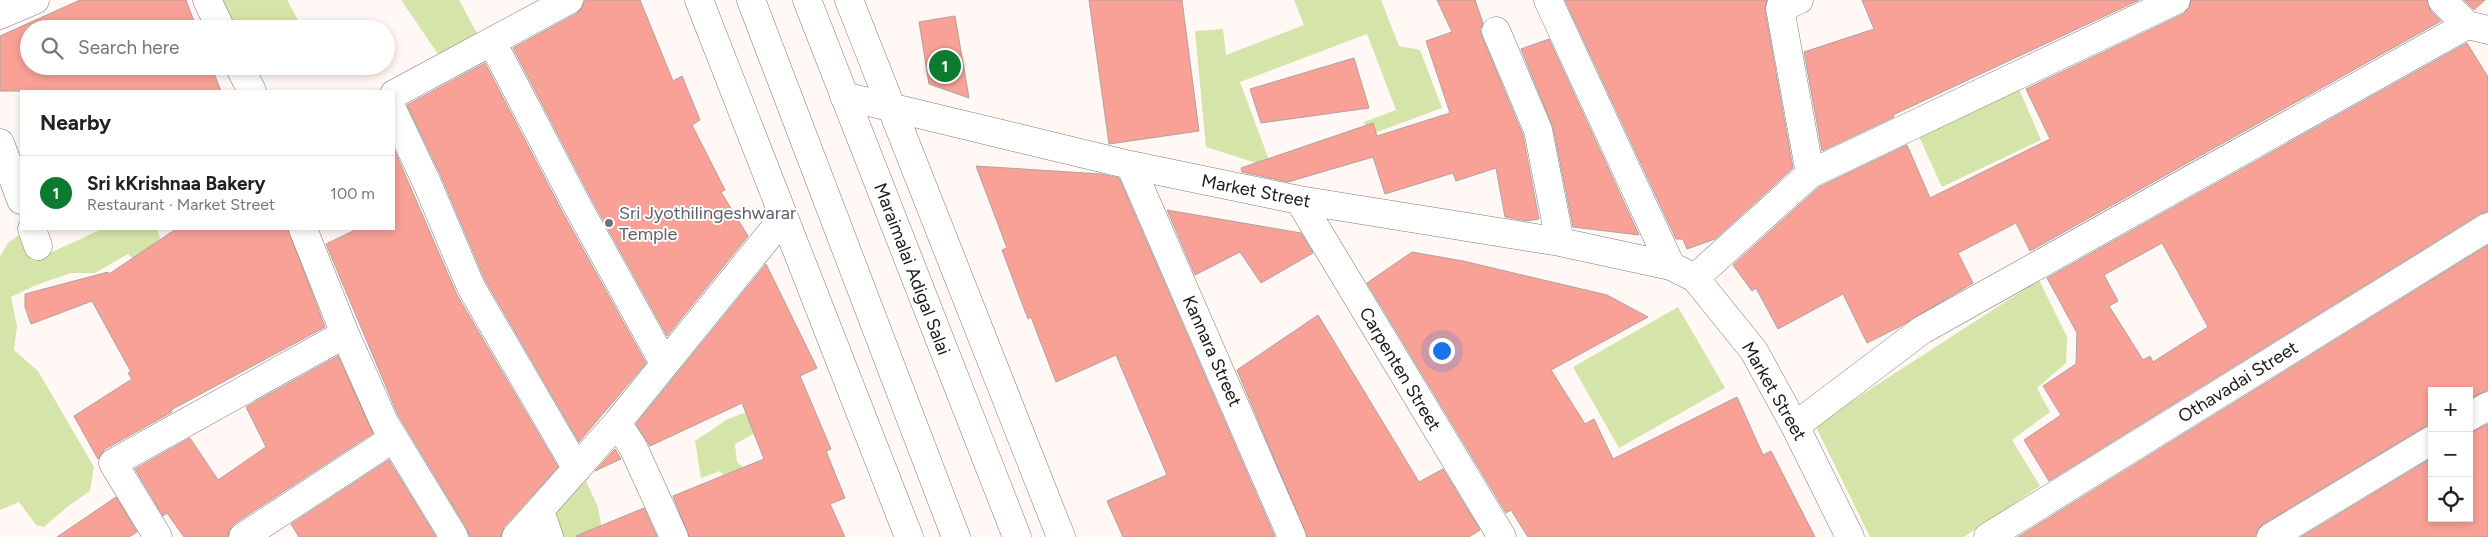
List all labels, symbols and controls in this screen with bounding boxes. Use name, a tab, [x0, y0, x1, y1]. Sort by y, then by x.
search box	[20, 20, 395, 75]
icon: search	[38, 34, 66, 62]
text: Search here	[78, 36, 180, 59]
pin: 1	[929, 47, 961, 85]
text: Nearby	[40, 110, 111, 135]
street label: Market Street	[1200, 170, 1313, 212]
text: Sri kKrishnaa Bakery	[87, 172, 266, 195]
street label: Maraimalai Adigal Salai	[869, 180, 955, 358]
text: 1	[53, 184, 59, 203]
text: 100 m	[330, 184, 375, 203]
text: Restaurant · Market Street	[87, 195, 275, 214]
place label: Sri Jyothilingeshwarar Temple	[619, 202, 796, 245]
marker: Sri Jyothilingeshwarar Temple	[603, 217, 615, 229]
street label: Kannara Street	[1178, 292, 1246, 410]
street label: Carpenten Street	[1354, 303, 1446, 435]
street label: Othavadai Street	[2174, 336, 2302, 428]
your location	[1429, 338, 1455, 364]
street label: Market Street	[1737, 338, 1811, 445]
map controls	[2428, 387, 2473, 522]
button: +	[2428, 387, 2473, 432]
button: −	[2428, 432, 2473, 477]
button: locate	[2428, 477, 2473, 522]

